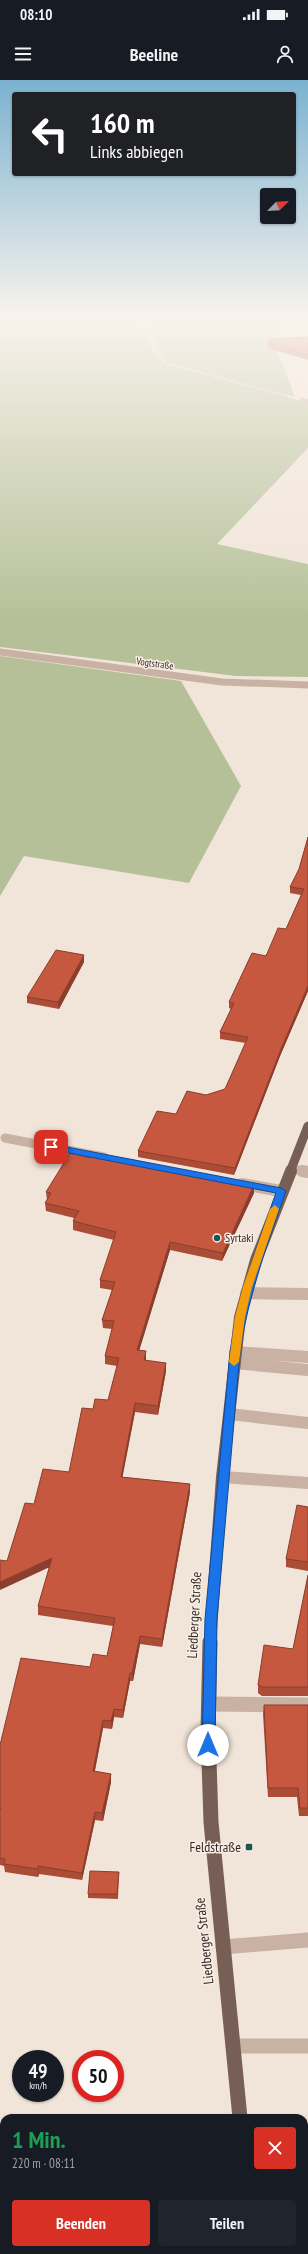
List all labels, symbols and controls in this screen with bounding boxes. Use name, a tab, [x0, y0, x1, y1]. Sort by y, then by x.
text: 08:10	[20, 5, 52, 24]
icon: menu	[12, 43, 34, 65]
text: Beeline	[130, 43, 178, 66]
icon: person	[274, 43, 296, 65]
text: 160 m	[90, 104, 154, 141]
icon: left	[24, 108, 76, 160]
text: Links abbiegen	[90, 140, 183, 163]
north arrow	[260, 188, 296, 224]
map controls	[260, 188, 296, 224]
street label: Vogtstraße	[135, 654, 174, 673]
pin	[34, 1130, 68, 1164]
icon: arrive	[40, 1136, 62, 1158]
place label: Syrtaki	[225, 1230, 254, 1245]
marker: Syrtaki	[212, 1233, 222, 1243]
street label: Liedberger Straße	[183, 1571, 205, 1659]
position arrow	[187, 1724, 229, 1766]
place label: Feldstraße	[189, 1838, 241, 1856]
marker: Feldstraße	[244, 1842, 254, 1852]
street label: Liedberger Straße	[190, 1897, 217, 1985]
speed limit sign: 50	[72, 2050, 124, 2102]
text: 49	[28, 2058, 48, 2084]
text: km/h	[29, 2079, 47, 2092]
text: 1 Min.	[12, 2124, 66, 2155]
button: close	[254, 2127, 296, 2169]
text: 220 m · 08:11	[12, 2155, 75, 2172]
button: Beenden	[12, 2200, 150, 2246]
button: Teilen	[158, 2200, 296, 2246]

